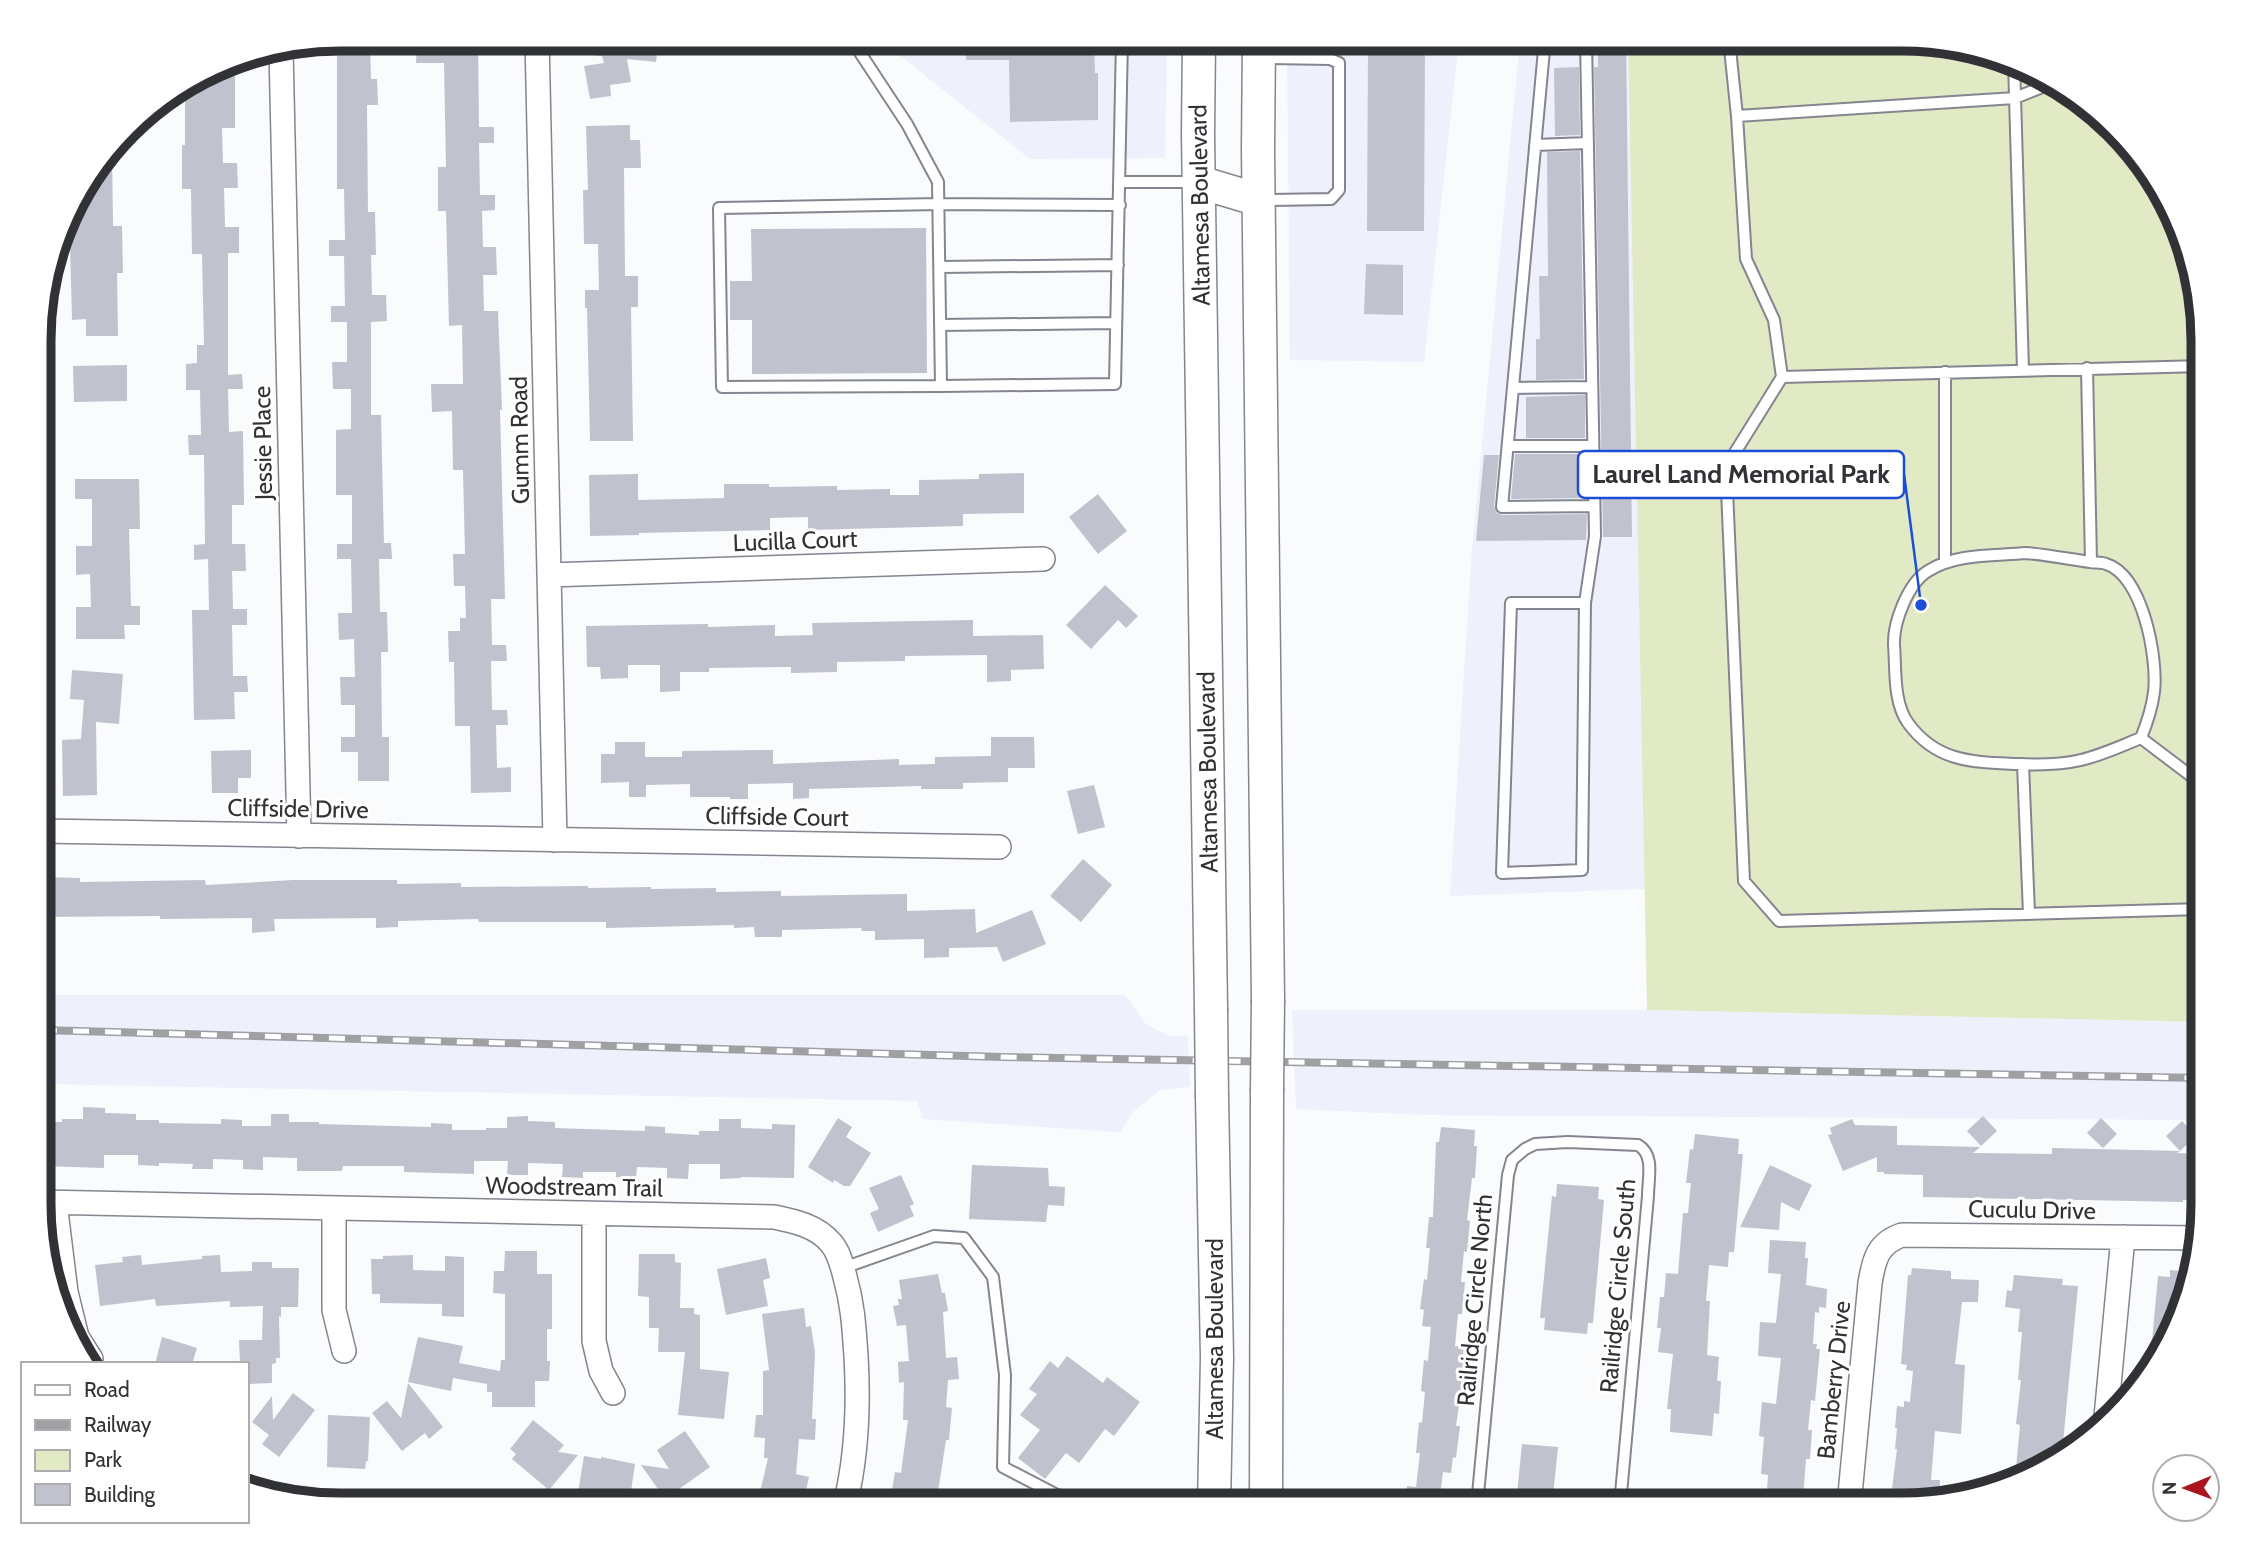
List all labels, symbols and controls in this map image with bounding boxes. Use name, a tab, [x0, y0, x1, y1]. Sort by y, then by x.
street label: Altamesa Boulevard	[1183, 104, 1216, 306]
street label: Gumm Road	[504, 376, 535, 504]
street label: Jessie Place	[247, 385, 278, 502]
callout: Laurel Land Memorial Park	[1578, 451, 1904, 498]
text: Laurel Land Memorial Park	[1592, 458, 1890, 490]
street label: Lucilla Court	[732, 524, 858, 557]
street label: Altamesa Boulevard	[1191, 671, 1224, 873]
street label: Cliffside Drive	[227, 793, 369, 824]
street label: Cliffside Court	[705, 801, 849, 832]
street label: Woodstream Trail	[485, 1170, 663, 1203]
street label: Railridge Circle South	[1594, 1178, 1641, 1394]
street label: Railridge Circle North	[1451, 1193, 1498, 1407]
street label: Cuculu Drive	[1968, 1194, 2096, 1225]
street label: Altamesa Boulevard	[1200, 1238, 1229, 1440]
street label: Bamberry Drive	[1811, 1299, 1856, 1461]
legend	[21, 1362, 248, 1523]
text: Road	[84, 1377, 130, 1402]
text: Railway	[84, 1412, 152, 1437]
text: Park	[84, 1447, 122, 1472]
north arrow	[2151, 1453, 2221, 1523]
text: N	[2158, 1481, 2181, 1495]
text: Building	[84, 1482, 156, 1507]

